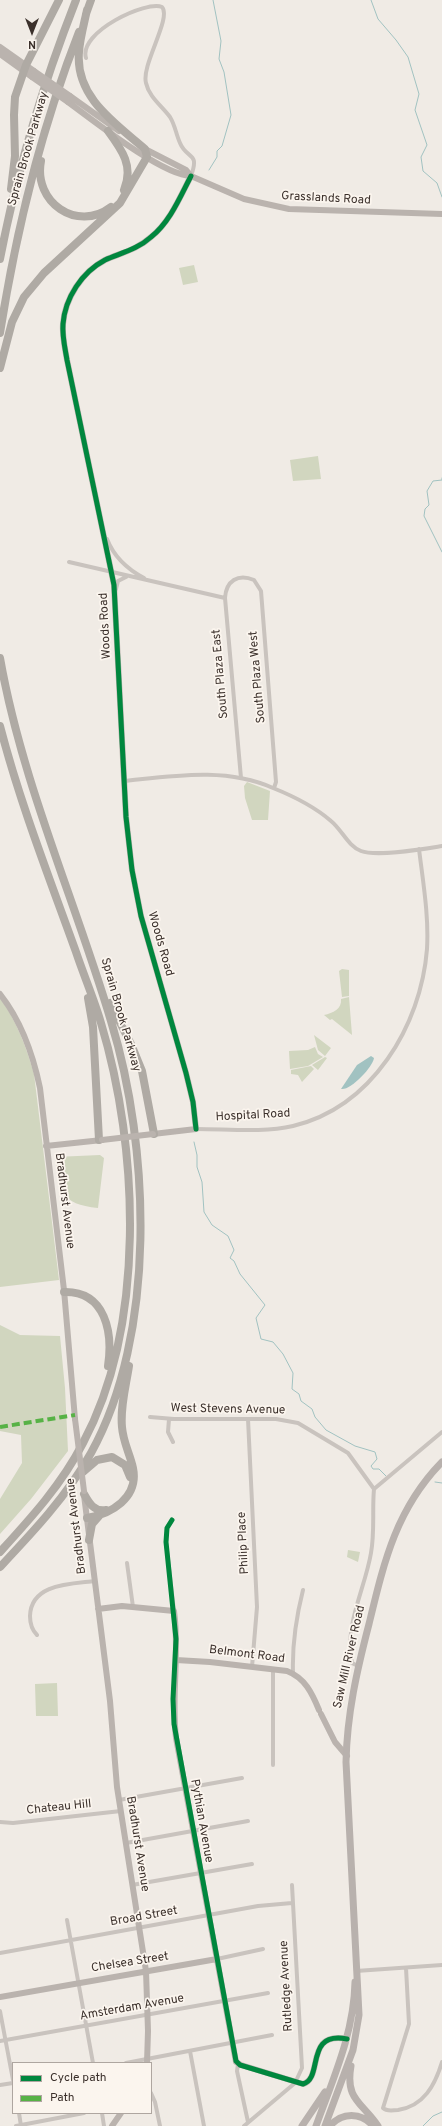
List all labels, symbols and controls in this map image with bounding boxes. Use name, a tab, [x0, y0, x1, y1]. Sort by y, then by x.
north arrow	[12, 12, 52, 52]
text: N	[28, 37, 36, 51]
street label: Sprain Brook Parkway	[6, 90, 52, 208]
street label: Grasslands Road	[281, 189, 371, 209]
street label: Woods Road	[97, 592, 115, 660]
street label: South Plaza East	[210, 629, 232, 719]
street label: South Plaza West	[247, 630, 269, 724]
street label: Woods Road	[144, 910, 176, 978]
street label: Sprain Brook Parkway	[97, 956, 143, 1074]
street label: Hospital Road	[215, 1107, 291, 1125]
street label: Bradhurst Avenue	[51, 1152, 77, 1250]
street label: West Stevens Avenue	[171, 1402, 285, 1418]
street label: Bradhurst Avenue	[64, 1477, 90, 1575]
street label: Philip Place	[235, 1511, 253, 1575]
street label: Saw Mill River Road	[331, 1604, 369, 1710]
street label: Belmont Road	[208, 1643, 286, 1667]
street label: Pythian Avenue	[187, 1778, 215, 1864]
street label: Bradhurst Avenue	[122, 1795, 152, 1893]
street label: Chateau Hill	[26, 1797, 92, 1819]
street label: Broad Street	[109, 1904, 179, 1930]
street label: Rutledge Avenue	[277, 1940, 297, 2032]
street label: Chelsea Street	[90, 1950, 170, 1976]
street label: Amsterdam Avenue	[79, 1992, 185, 2024]
legend	[12, 2062, 152, 2114]
text: Cycle path	[50, 2070, 107, 2086]
text: Path	[50, 2090, 75, 2106]

